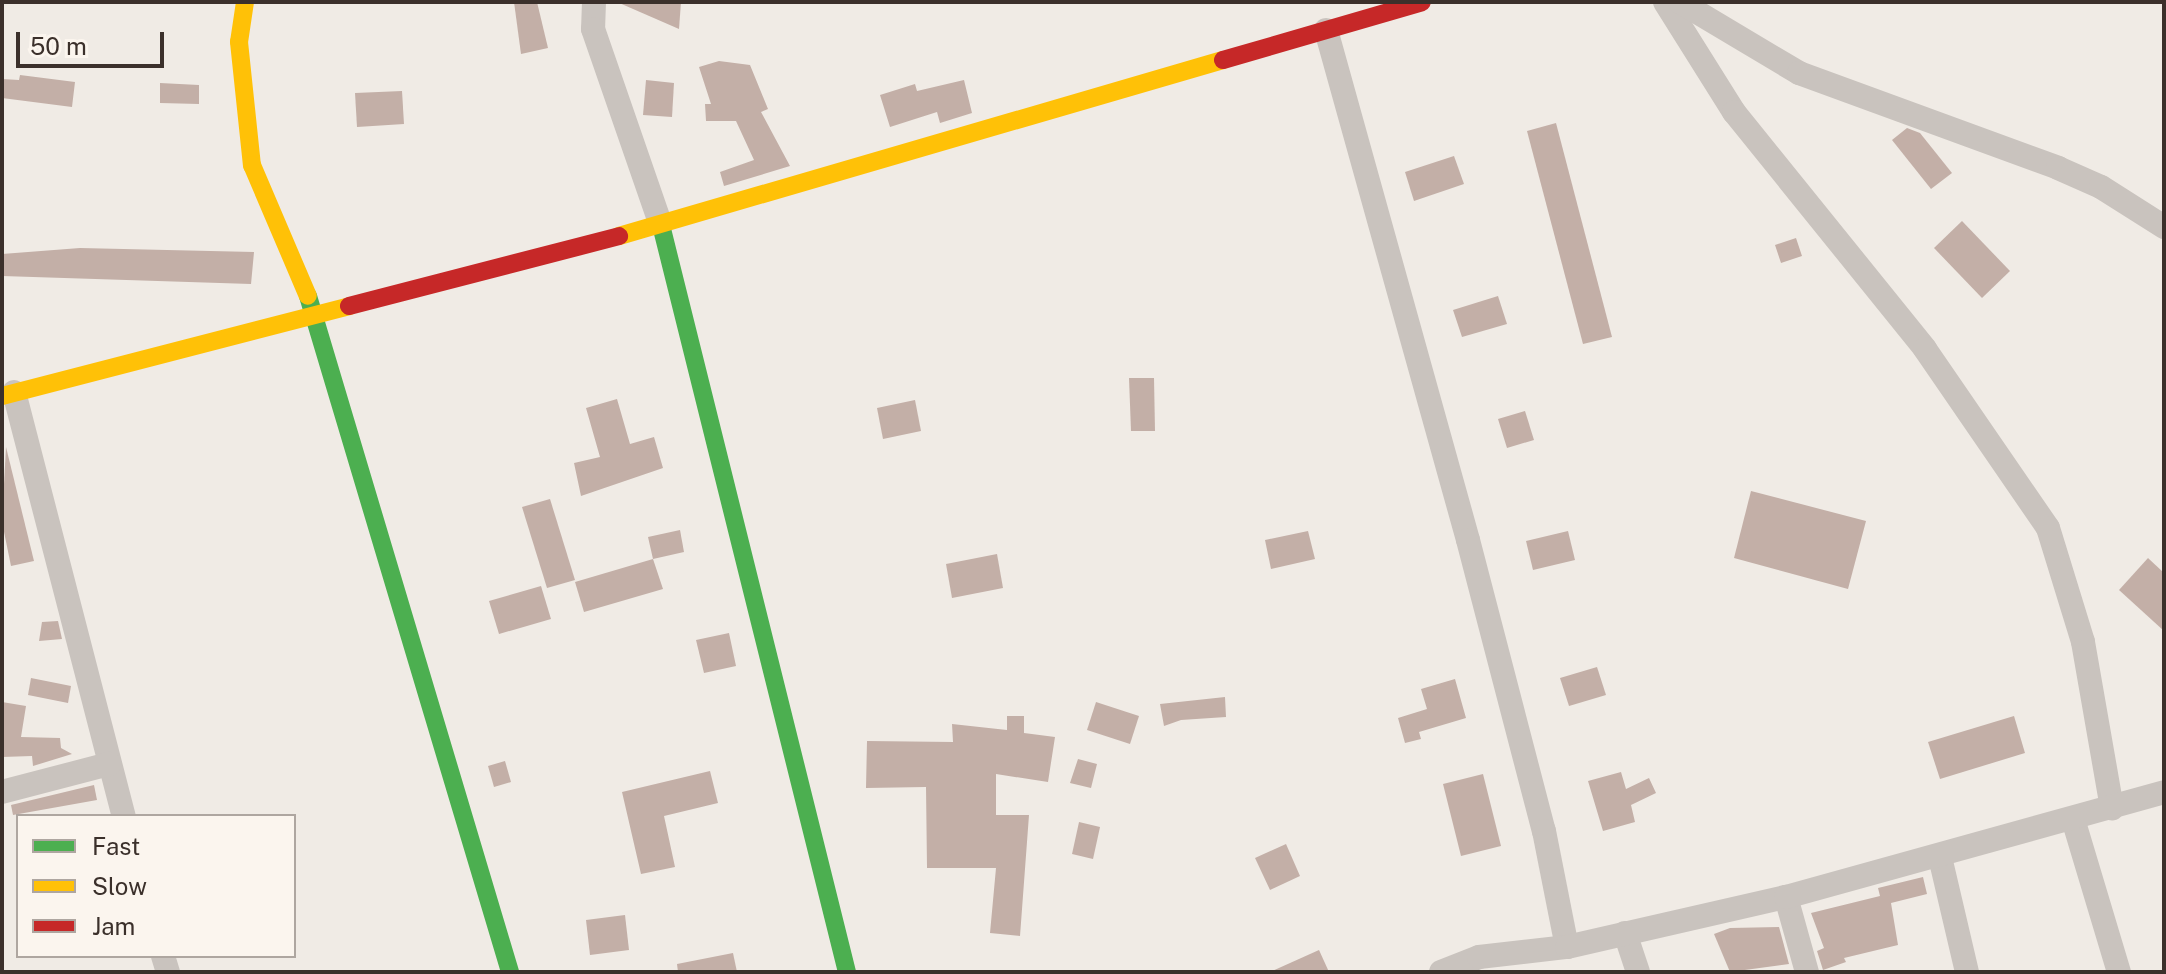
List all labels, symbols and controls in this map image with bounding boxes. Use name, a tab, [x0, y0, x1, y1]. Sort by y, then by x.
scale bar	[20, 16, 168, 66]
text: 50 m	[30, 32, 87, 60]
legend	[16, 814, 296, 958]
text: Fast	[92, 832, 140, 860]
text: Slow	[92, 872, 147, 900]
text: Jam	[92, 912, 135, 940]

